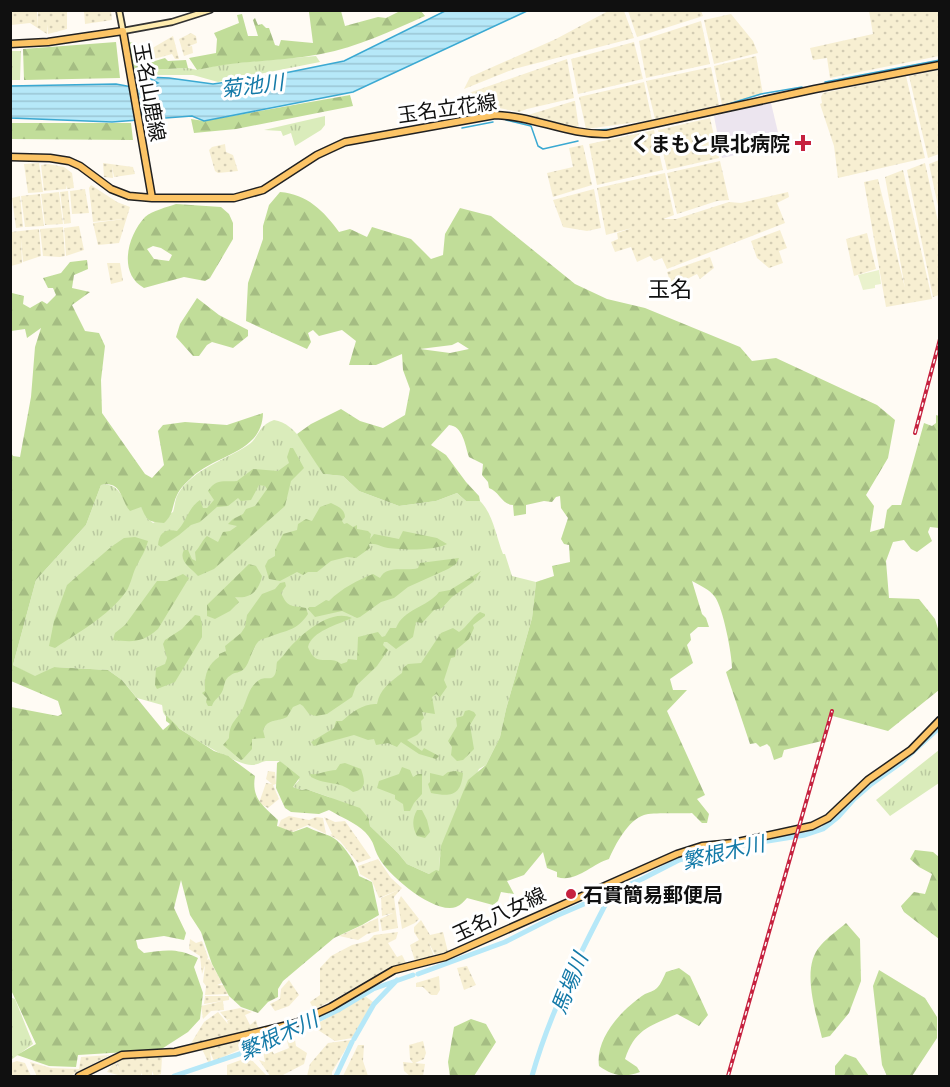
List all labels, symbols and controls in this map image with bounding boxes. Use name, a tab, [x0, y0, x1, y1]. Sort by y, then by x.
street label: 玉名山鹿線	[128, 40, 172, 144]
water label: 菊池川	[219, 67, 287, 103]
street label: 玉名立花線	[396, 88, 498, 128]
place label: くまもと県北病院	[630, 130, 790, 157]
marker: くまもと県北病院	[794, 134, 812, 152]
district label: 玉名	[648, 274, 692, 303]
water label: 繁根木川	[679, 828, 769, 875]
street label: 玉名八女線	[448, 881, 550, 947]
place label: 石貫簡易郵便局	[583, 881, 723, 908]
marker: 石貫簡易郵便局	[564, 887, 578, 901]
water label: 馬場川	[544, 947, 595, 1017]
water label: 繁根木川	[234, 1004, 324, 1065]

